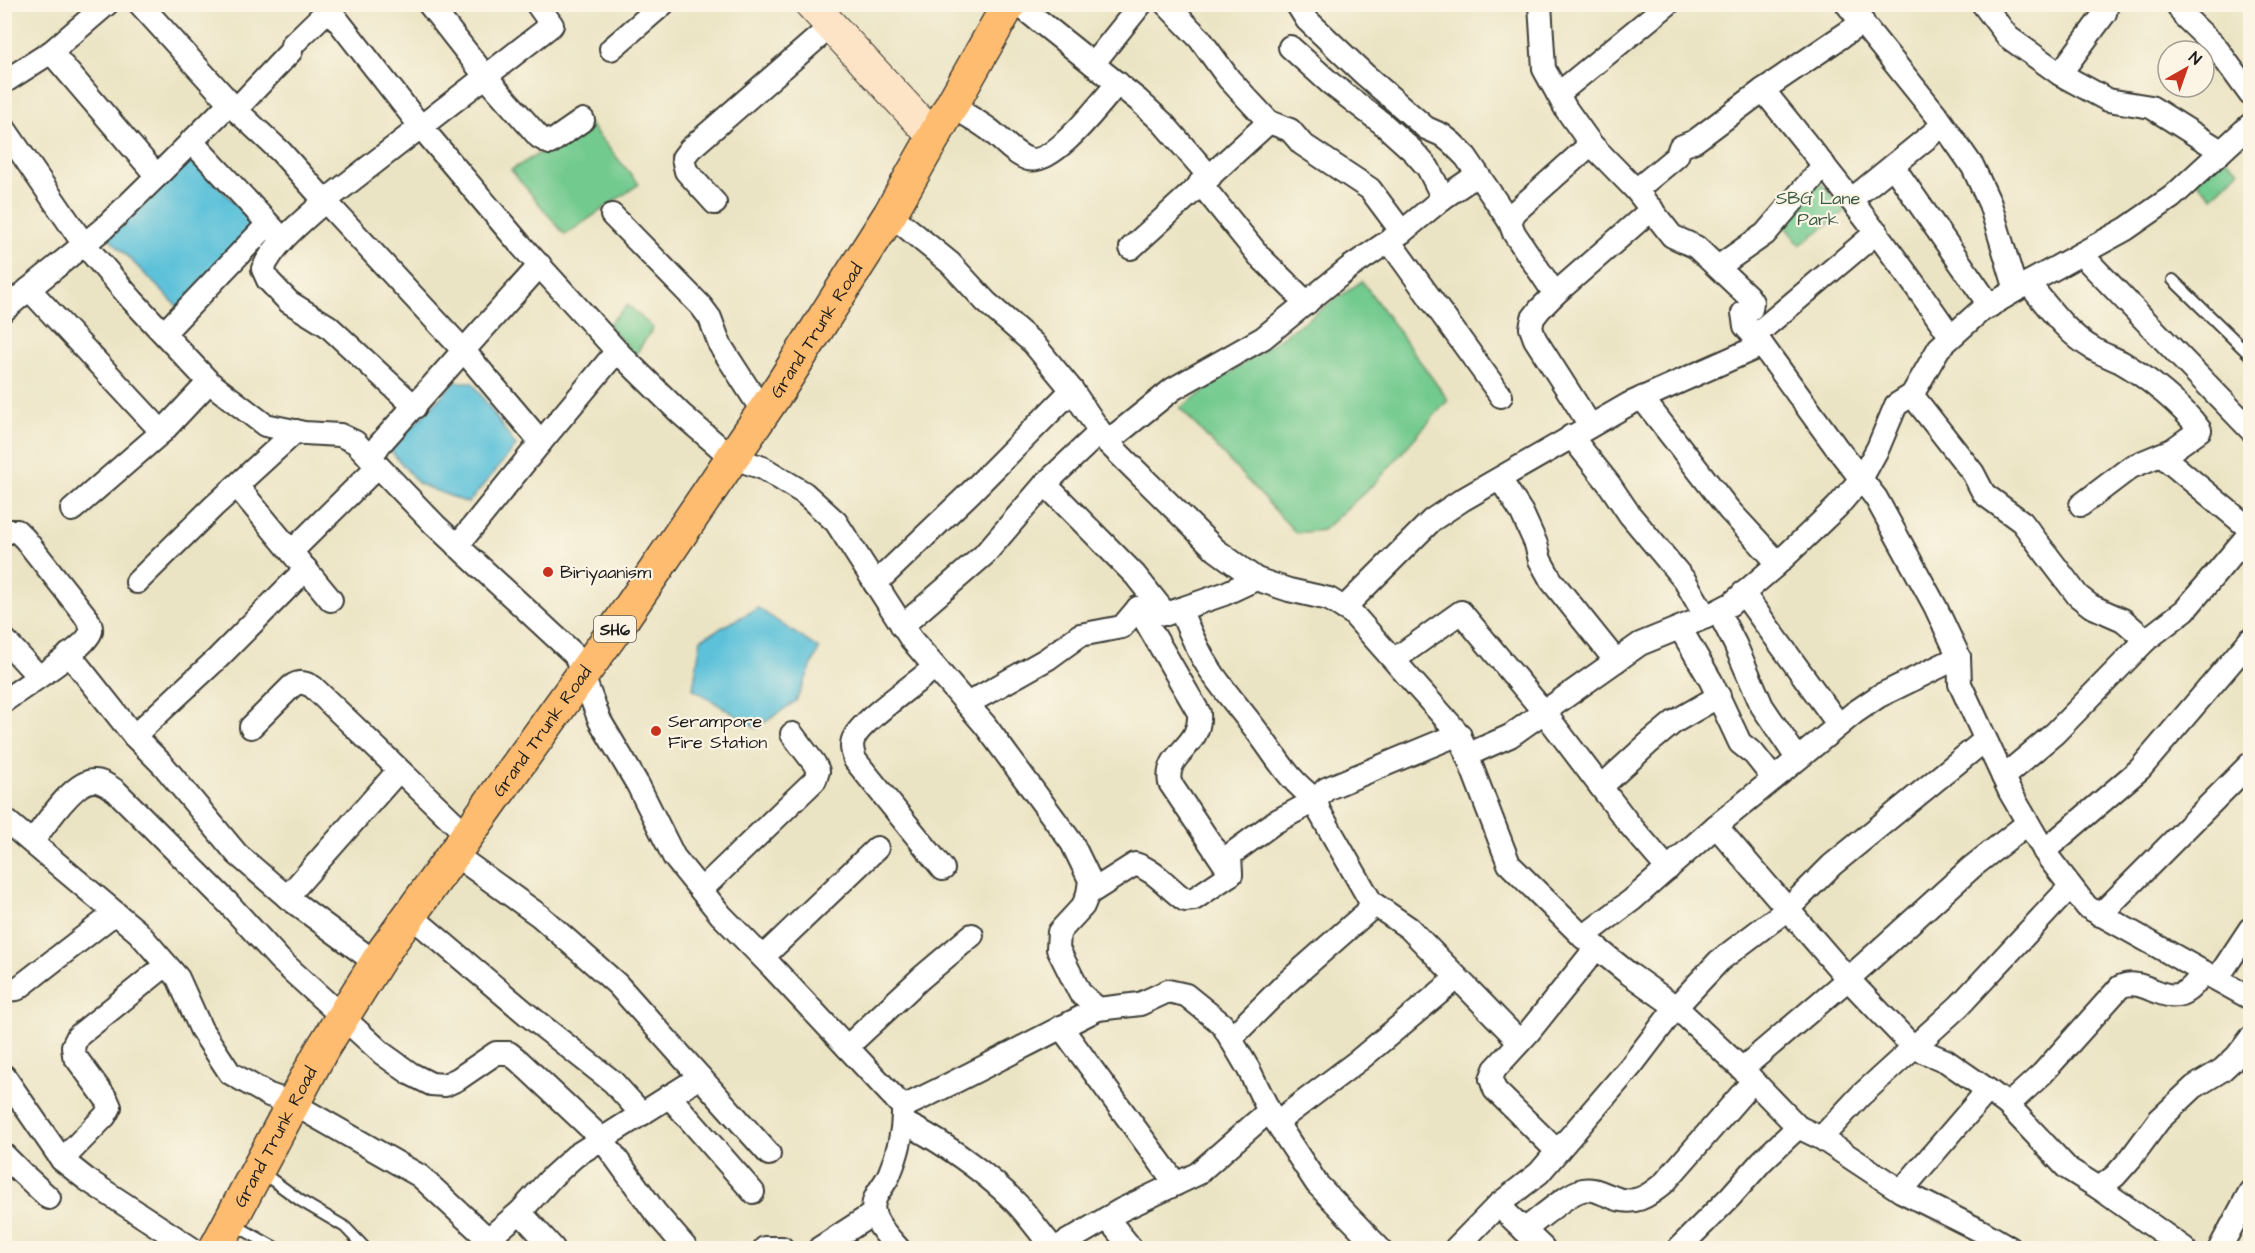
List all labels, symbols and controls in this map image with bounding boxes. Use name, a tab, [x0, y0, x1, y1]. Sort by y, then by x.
north arrow	[2156, 39, 2216, 99]
text: N	[2184, 47, 2206, 70]
park label: SBG Lane Park	[1776, 186, 1860, 232]
street label: Grand Trunk Road	[764, 258, 869, 403]
place label: Biriyaanism	[560, 560, 651, 586]
marker: Biriyaanism	[541, 565, 555, 579]
road number: SH6	[594, 616, 636, 642]
street label: Grand Trunk Road	[487, 661, 598, 802]
place label: Serampore Fire Station	[668, 709, 767, 755]
marker: Serampore Fire Station	[649, 724, 663, 738]
street label: Grand Trunk Road	[228, 1062, 323, 1212]

